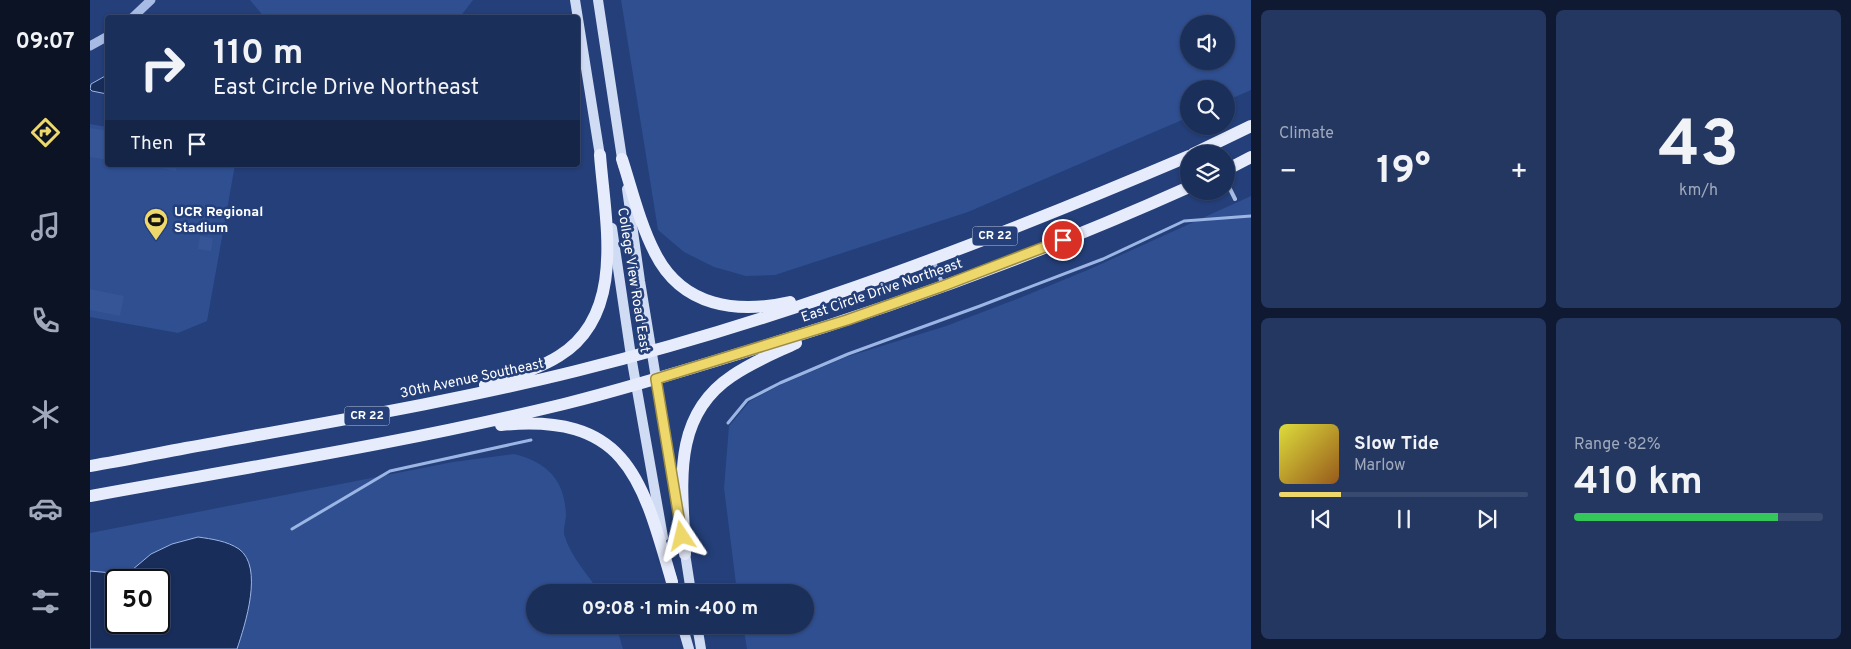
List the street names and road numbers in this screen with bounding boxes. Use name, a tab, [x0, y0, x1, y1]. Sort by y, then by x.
street label: College View Road East	[613, 206, 653, 354]
road number: CR 22	[972, 227, 1018, 246]
street label: East Circle Drive Northeast	[799, 255, 965, 327]
street label: 30th Avenue Southeast	[399, 355, 545, 403]
road number: CR 22	[344, 406, 390, 426]

